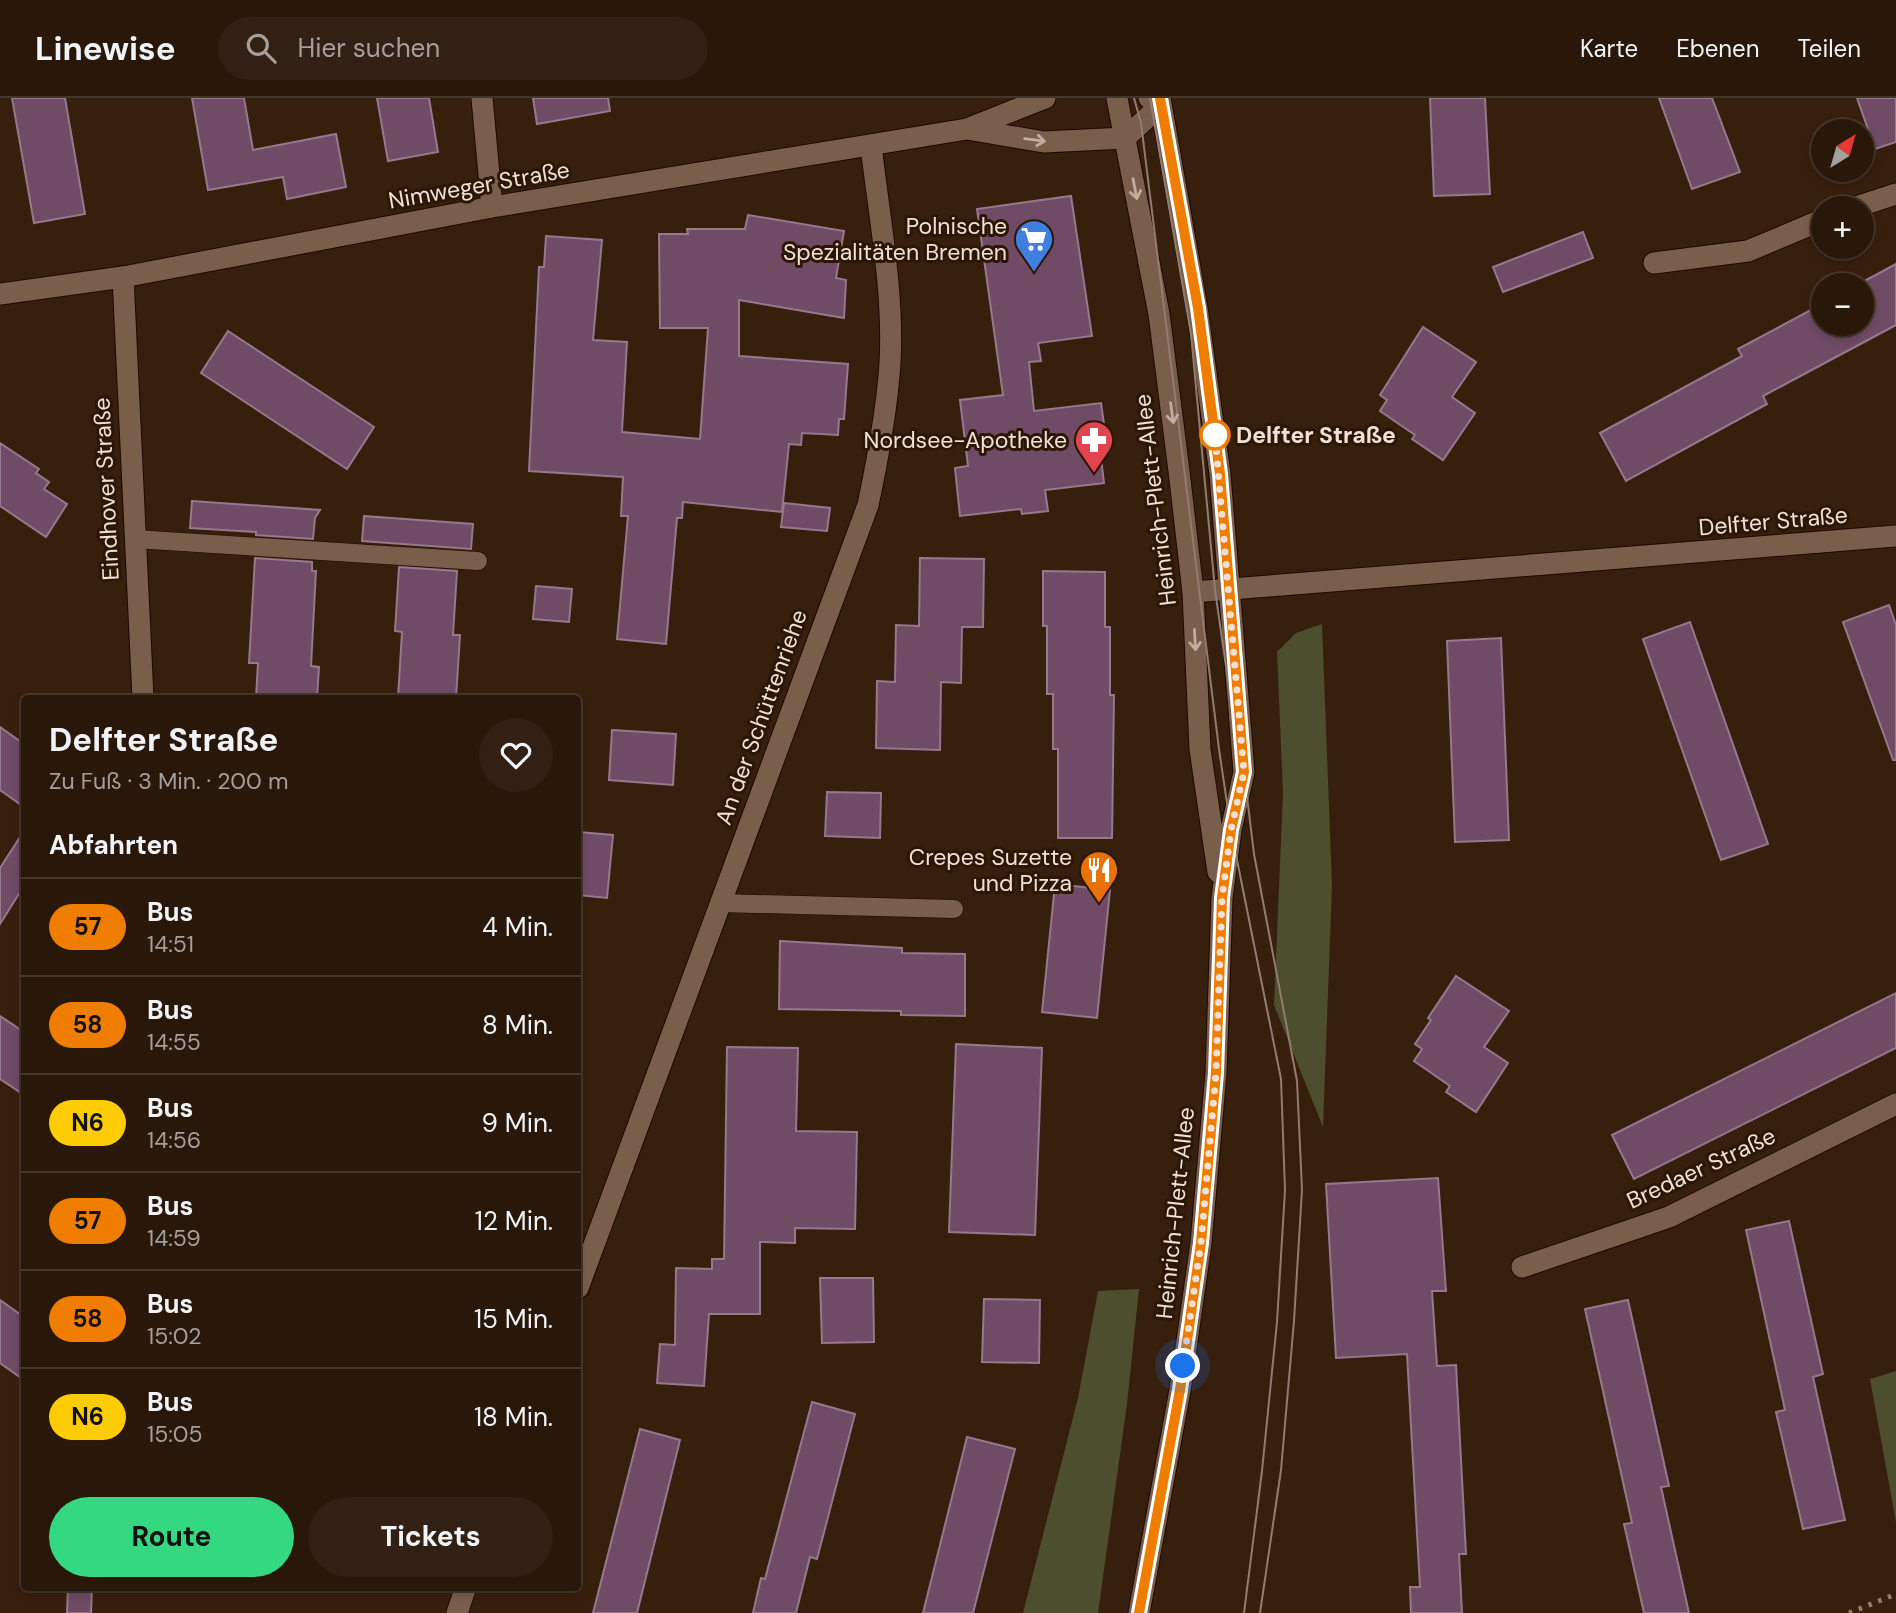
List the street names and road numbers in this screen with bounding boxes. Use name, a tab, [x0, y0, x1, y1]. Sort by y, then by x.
street label: Nimweger Straße	[386, 154, 572, 216]
street label: Heinrich-Plett-Allee	[1127, 393, 1183, 607]
street label: Eindhover Straße	[86, 397, 126, 581]
street label: Delfter Straße	[1697, 500, 1849, 542]
street label: An der Schüttenriehe	[708, 605, 814, 829]
street label: Heinrich-Plett-Allee	[1149, 1106, 1201, 1320]
street label: Bredaer Straße	[1622, 1120, 1780, 1216]

